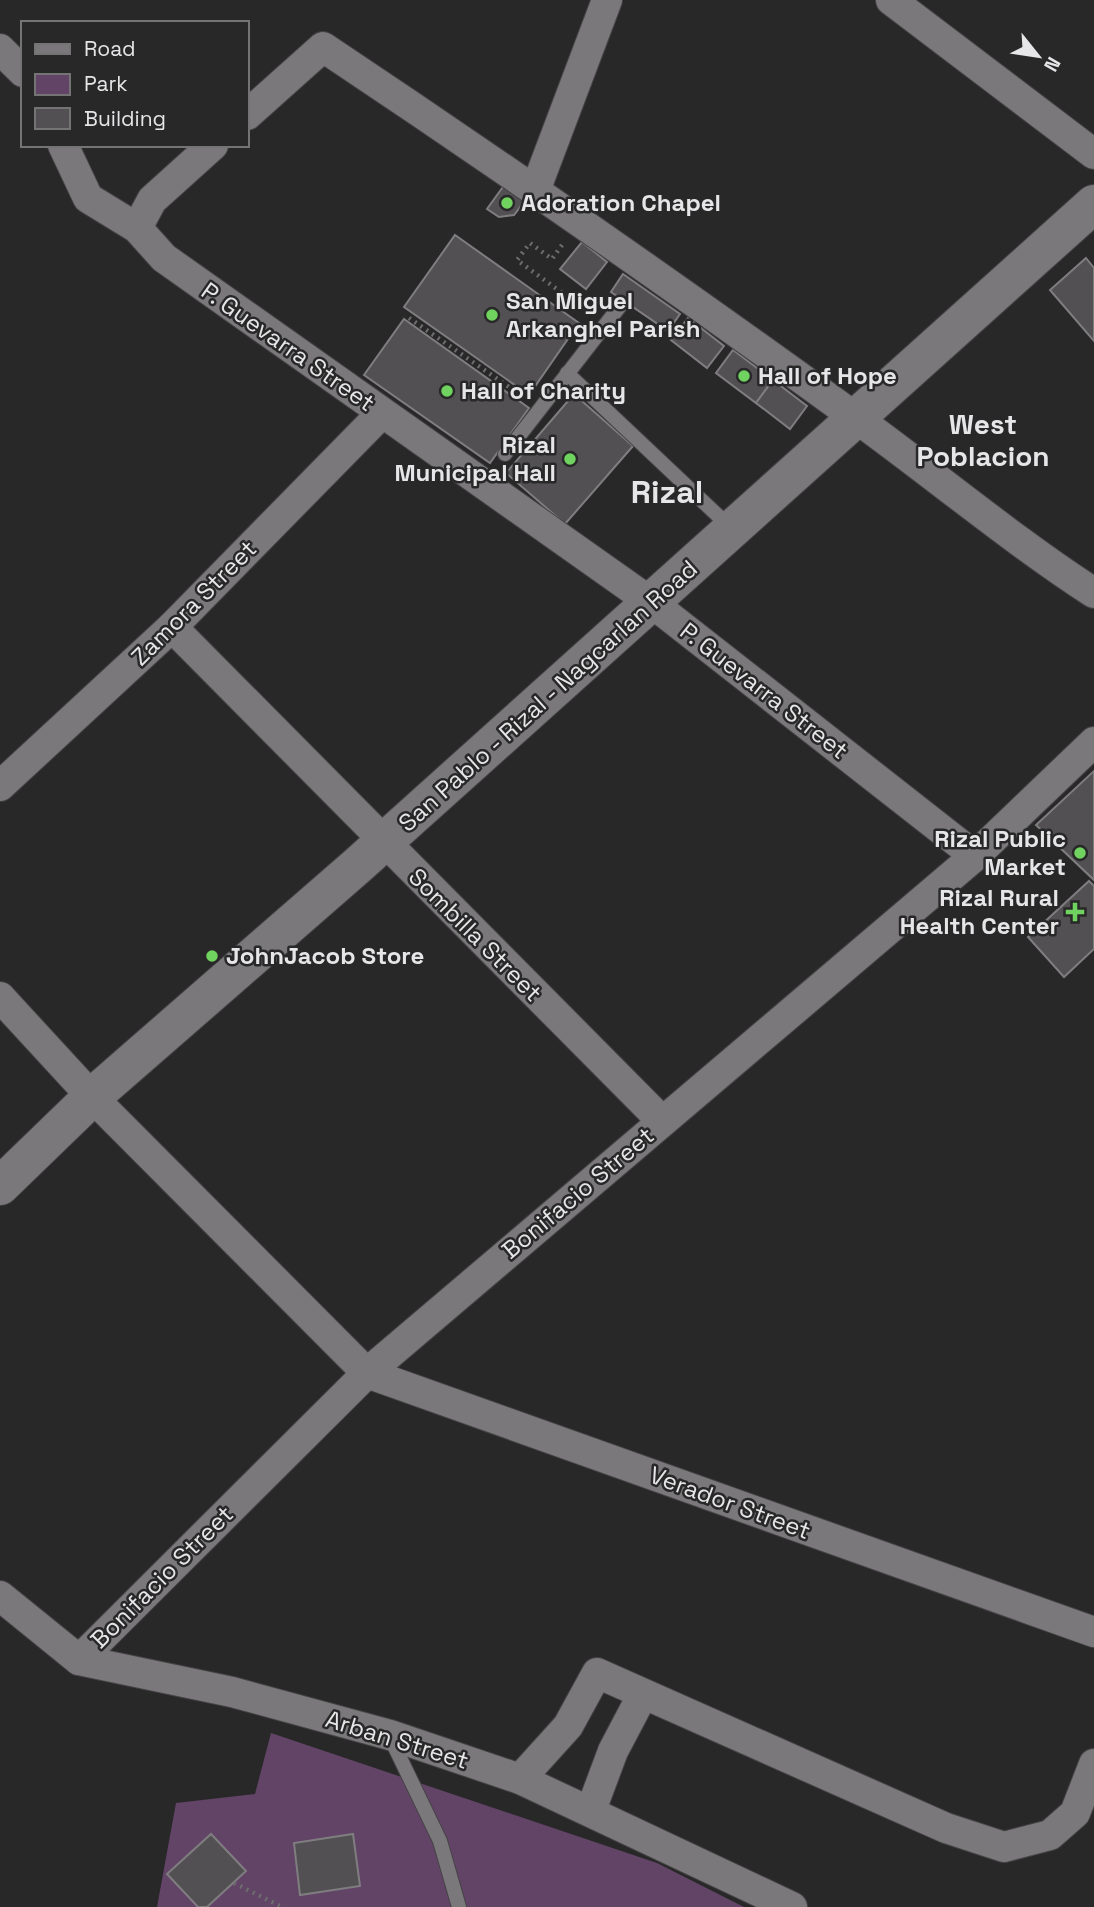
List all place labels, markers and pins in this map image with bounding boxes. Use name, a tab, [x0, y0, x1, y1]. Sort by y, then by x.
place label: Adoration Chapel	[521, 187, 721, 218]
marker: Adoration Chapel	[499, 195, 515, 211]
place label: San Miguel Arkanghel Parish	[506, 285, 700, 344]
marker: San Miguel Arkanghel Parish	[484, 307, 500, 323]
place label: Hall of Hope	[758, 360, 897, 391]
marker: Hall of Hope	[736, 368, 752, 384]
place label: Hall of Charity	[461, 375, 626, 406]
marker: Hall of Charity	[439, 383, 455, 399]
place label: Rizal Municipal Hall	[394, 429, 556, 488]
marker: Rizal Municipal Hall	[562, 451, 578, 467]
place label: Rizal Public Market	[934, 823, 1066, 882]
marker: Rizal Public Market	[1072, 845, 1088, 861]
place label: Rizal Rural Health Center	[900, 882, 1059, 941]
marker: Rizal Rural Health Center	[1065, 902, 1085, 922]
place label: JohnJacob Store	[226, 940, 424, 971]
marker: JohnJacob Store	[204, 948, 220, 964]

